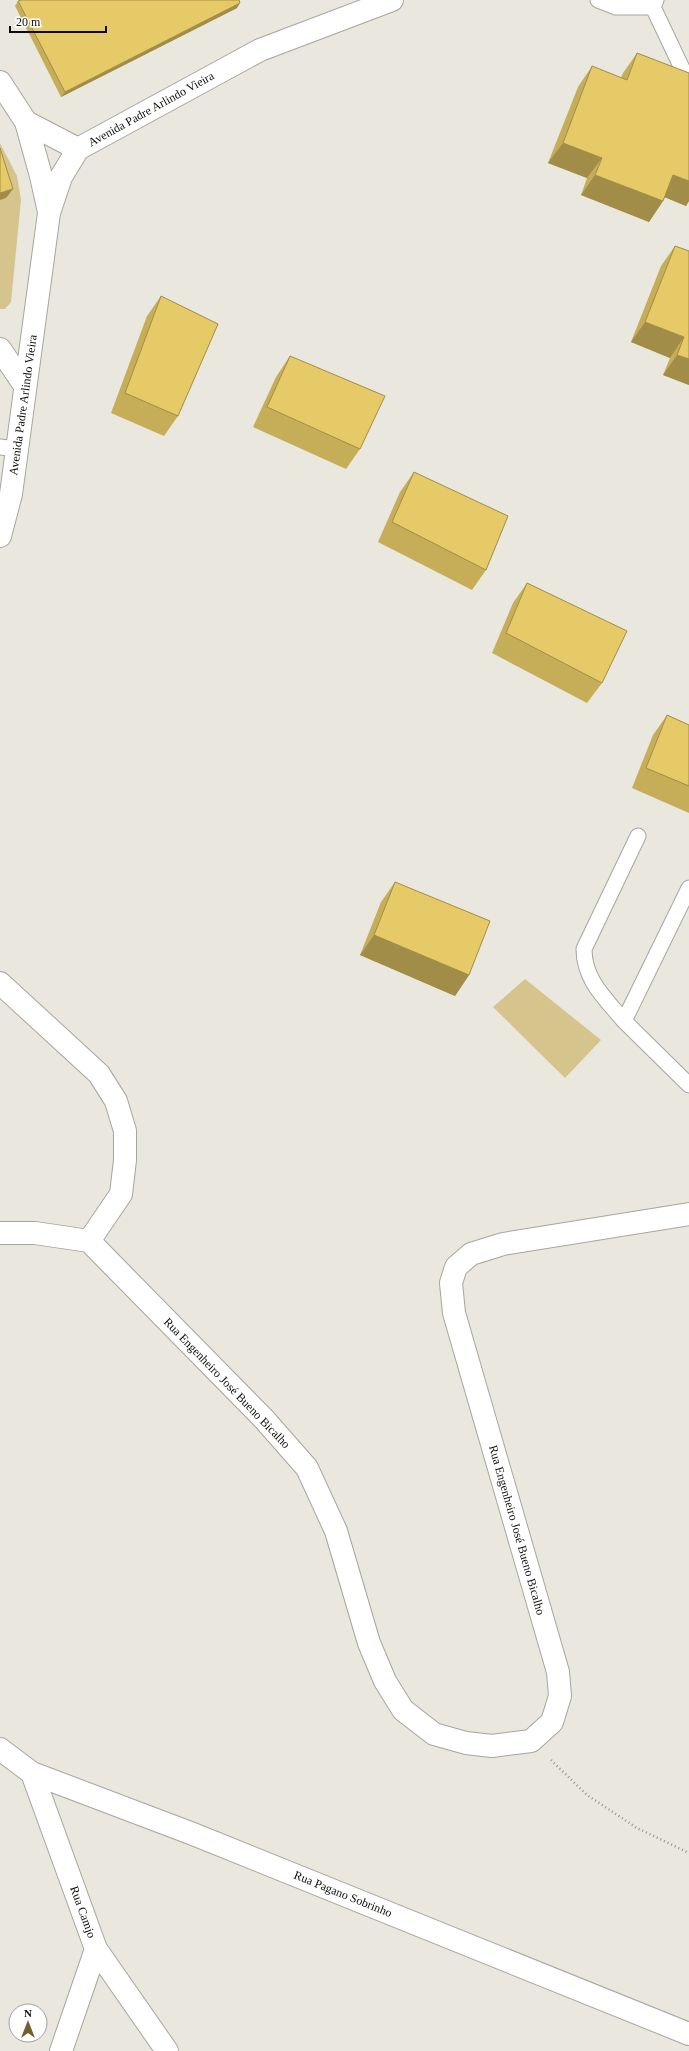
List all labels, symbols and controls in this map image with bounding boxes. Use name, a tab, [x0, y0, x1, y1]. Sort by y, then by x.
scale bar	[10, 8, 106, 34]
text: 20 m	[16, 15, 41, 29]
street label: Avenida Padre Arlindo Vieira	[86, 68, 217, 149]
street label: Avenida Padre Arlindo Vieira	[6, 333, 40, 476]
street label: Rua Engenheiro José Bueno Bicalho	[161, 1315, 293, 1451]
street label: Rua Engenheiro José Bueno Bicalho	[486, 1443, 548, 1617]
street label: Rua Pagano Sobrinho	[292, 1868, 394, 1920]
street label: Rua Camjo	[67, 1884, 99, 1940]
north arrow	[8, 2003, 48, 2043]
text: N	[24, 2007, 32, 2019]

